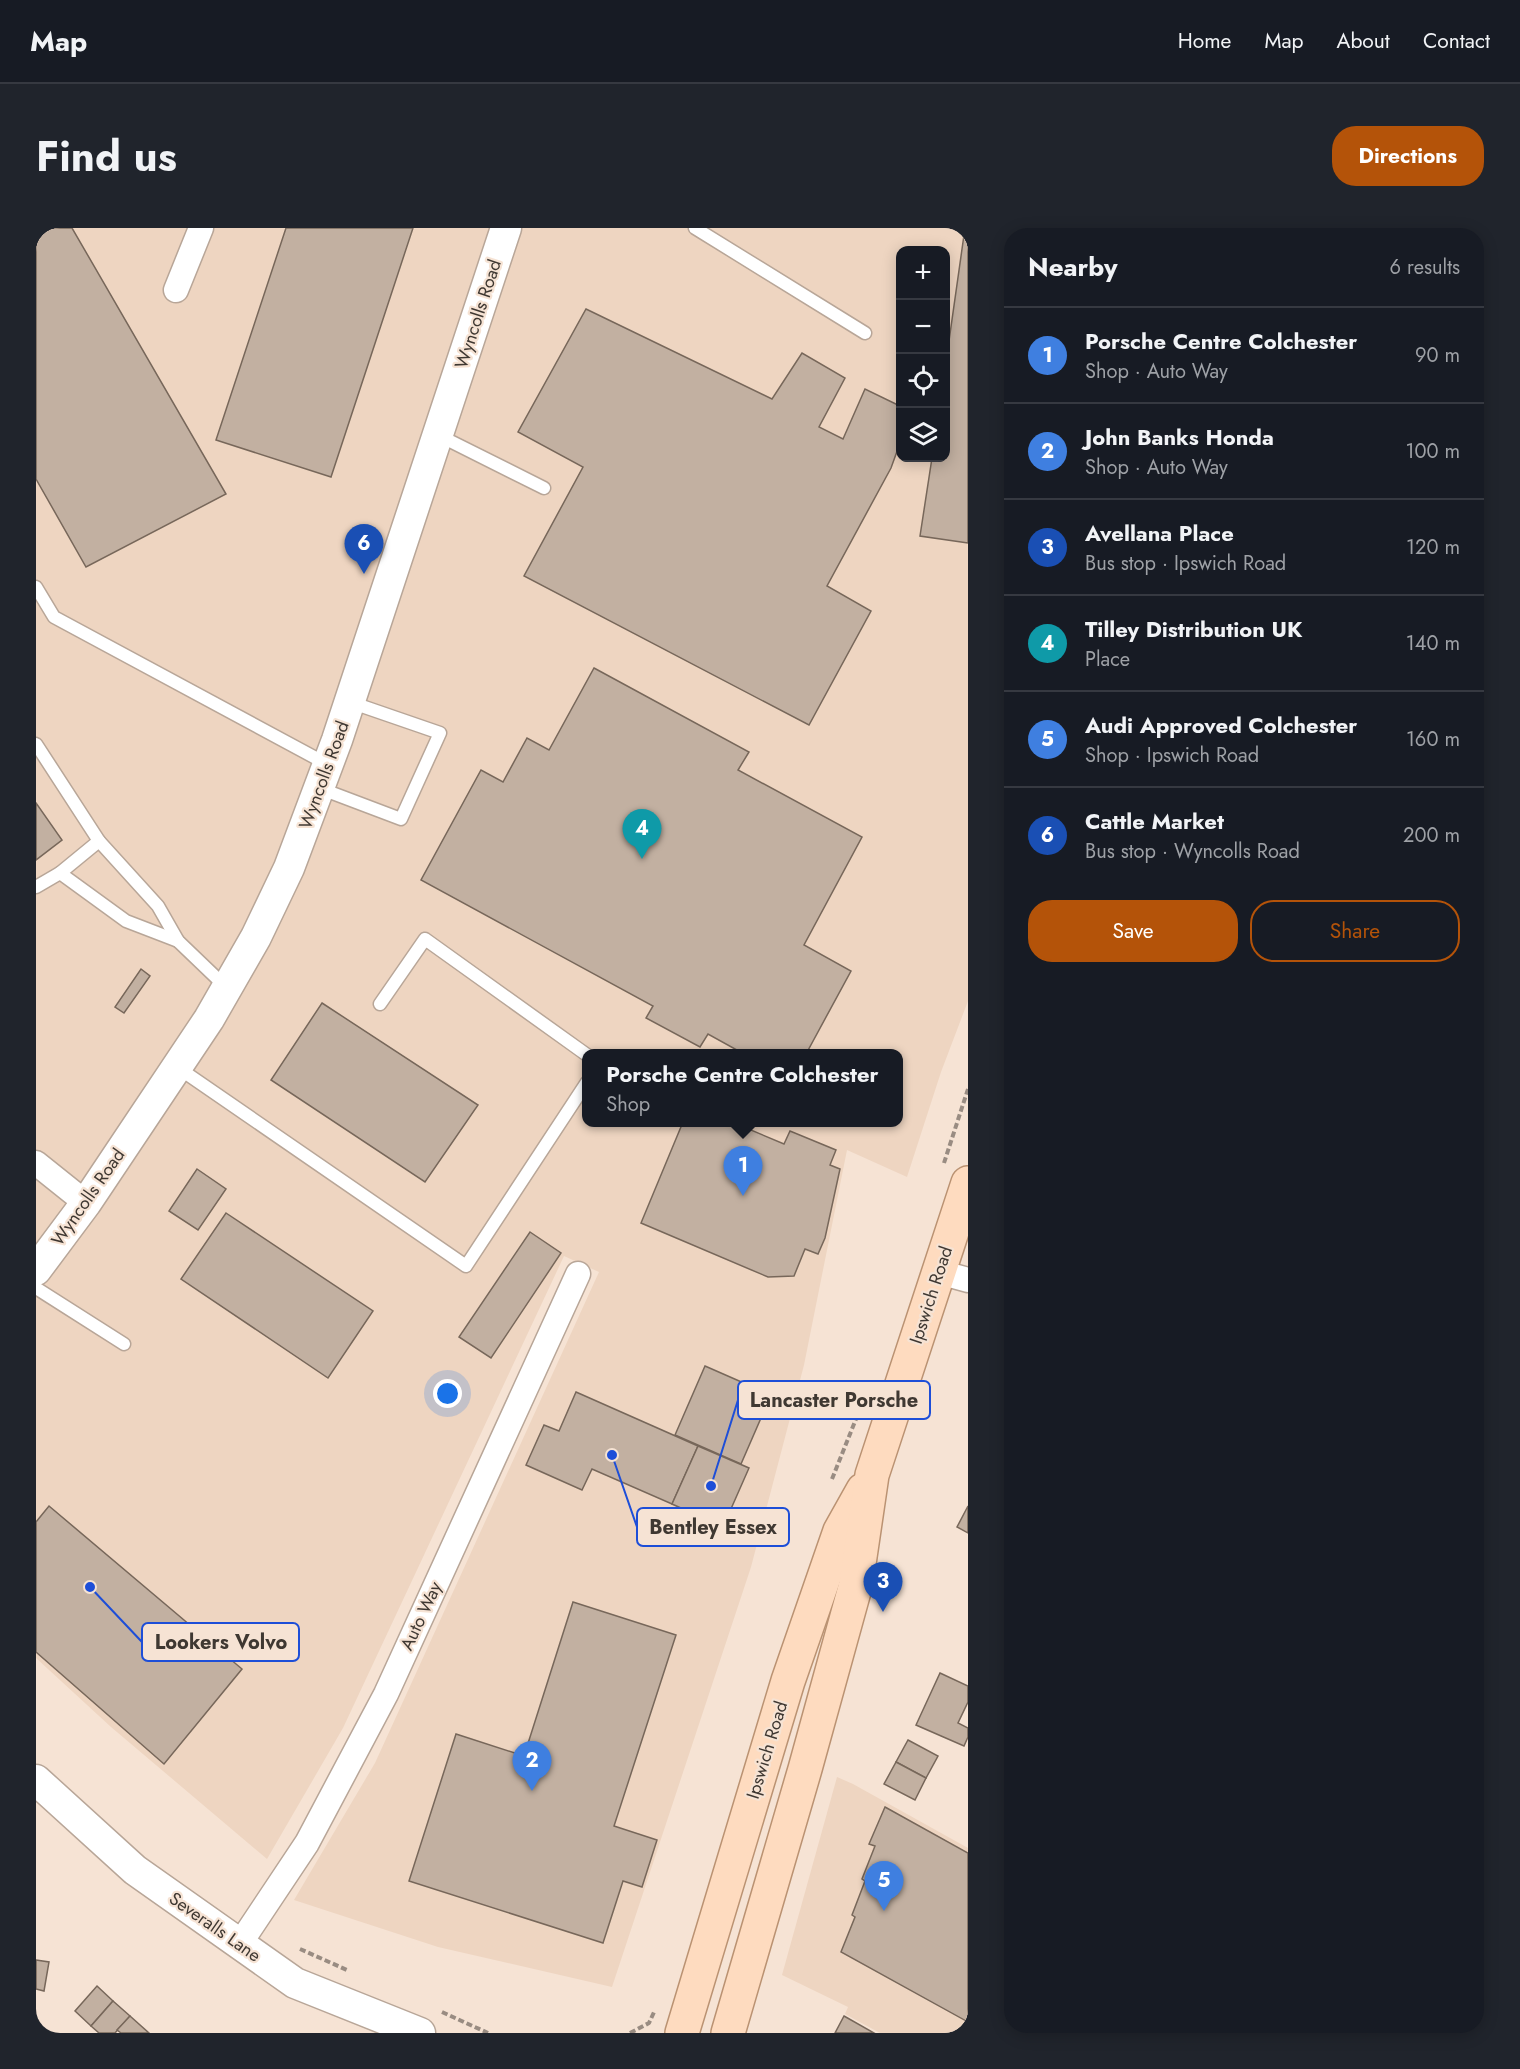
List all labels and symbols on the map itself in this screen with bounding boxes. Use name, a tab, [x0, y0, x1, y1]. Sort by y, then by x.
street label: Wyncolls Road	[448, 256, 508, 372]
pin: 6	[344, 524, 384, 574]
street label: Wyncolls Road	[292, 717, 356, 833]
pin: 4	[622, 810, 662, 859]
street label: Wyncolls Road	[45, 1143, 131, 1251]
pin: 1	[724, 1146, 762, 1196]
street label: Ipswich Road	[903, 1243, 959, 1347]
your location	[433, 1379, 462, 1408]
callout: Lancaster Porsche	[738, 1381, 930, 1419]
text: Lancaster Porsche	[750, 1386, 918, 1415]
callout: Bentley Essex	[637, 1508, 789, 1546]
text: Bentley Essex	[649, 1513, 777, 1542]
pin: 3	[864, 1562, 902, 1612]
street label: Auto Way	[394, 1577, 448, 1655]
callout: Lookers Volvo	[142, 1623, 299, 1661]
text: Lookers Volvo	[155, 1628, 287, 1657]
street label: Ipswich Road	[740, 1698, 794, 1802]
pin: 2	[512, 1742, 552, 1791]
pin: 5	[864, 1862, 904, 1911]
street label: Severalls Lane	[164, 1886, 266, 1968]

